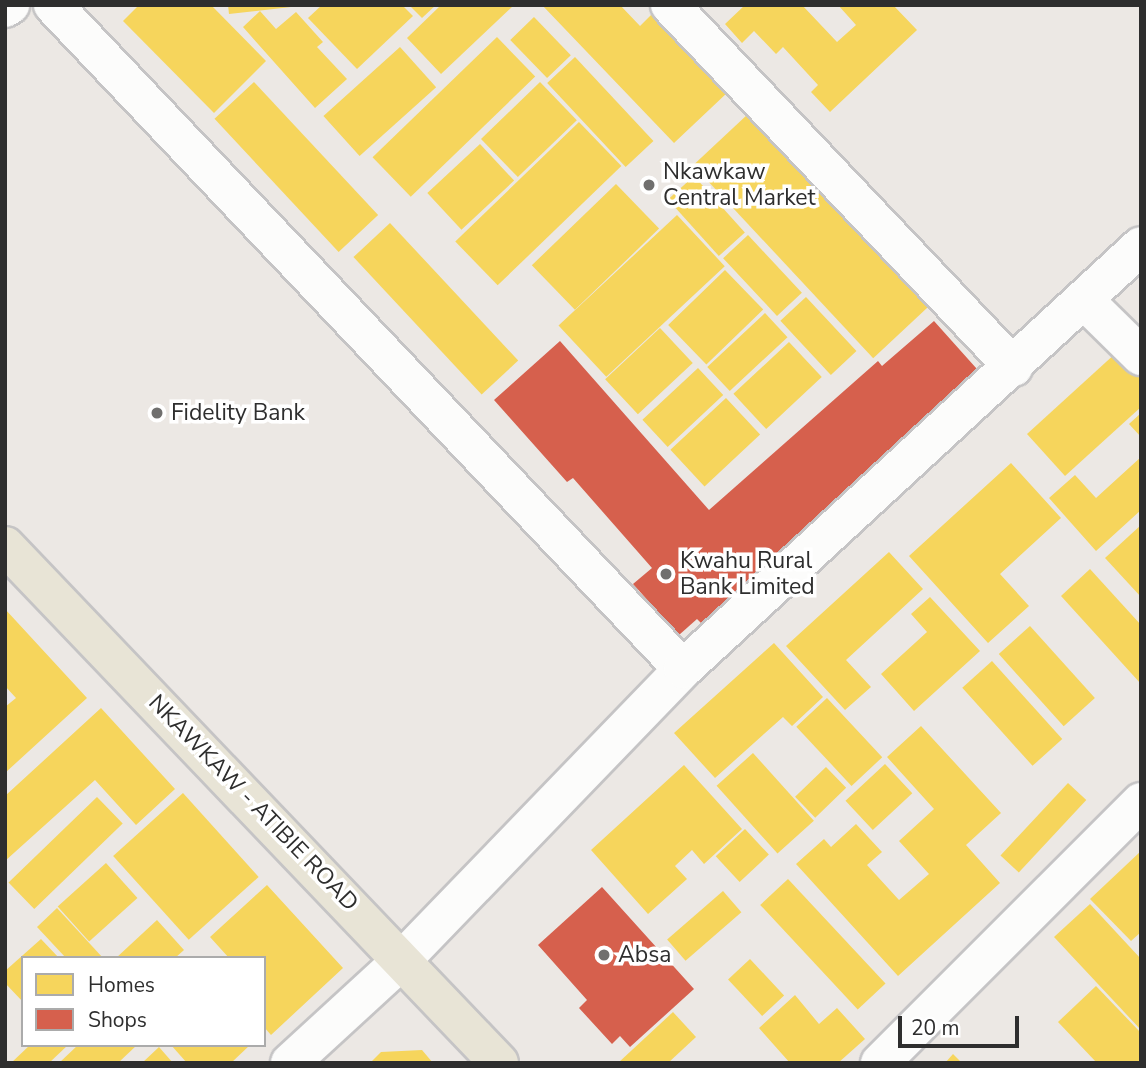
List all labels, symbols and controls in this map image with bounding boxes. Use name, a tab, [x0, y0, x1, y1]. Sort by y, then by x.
place label: Nkawkaw Central Market	[663, 158, 816, 212]
marker: Nkawkaw Central Market	[641, 177, 657, 193]
place label: Fidelity Bank	[171, 399, 305, 427]
marker: Fidelity Bank	[149, 405, 165, 421]
place label: Kwahu Rural Bank Limited	[680, 547, 815, 601]
marker: Kwahu Rural Bank Limited	[658, 566, 674, 582]
street label: NKAWKAW - ATIBIE ROAD	[142, 689, 364, 917]
place label: Absa	[618, 941, 671, 969]
marker: Absa	[596, 947, 612, 963]
legend	[21, 956, 266, 1047]
text: Homes	[88, 971, 155, 999]
scale bar	[901, 1002, 1022, 1046]
text: Shops	[88, 1006, 147, 1034]
text: 20 m	[911, 1014, 960, 1042]

